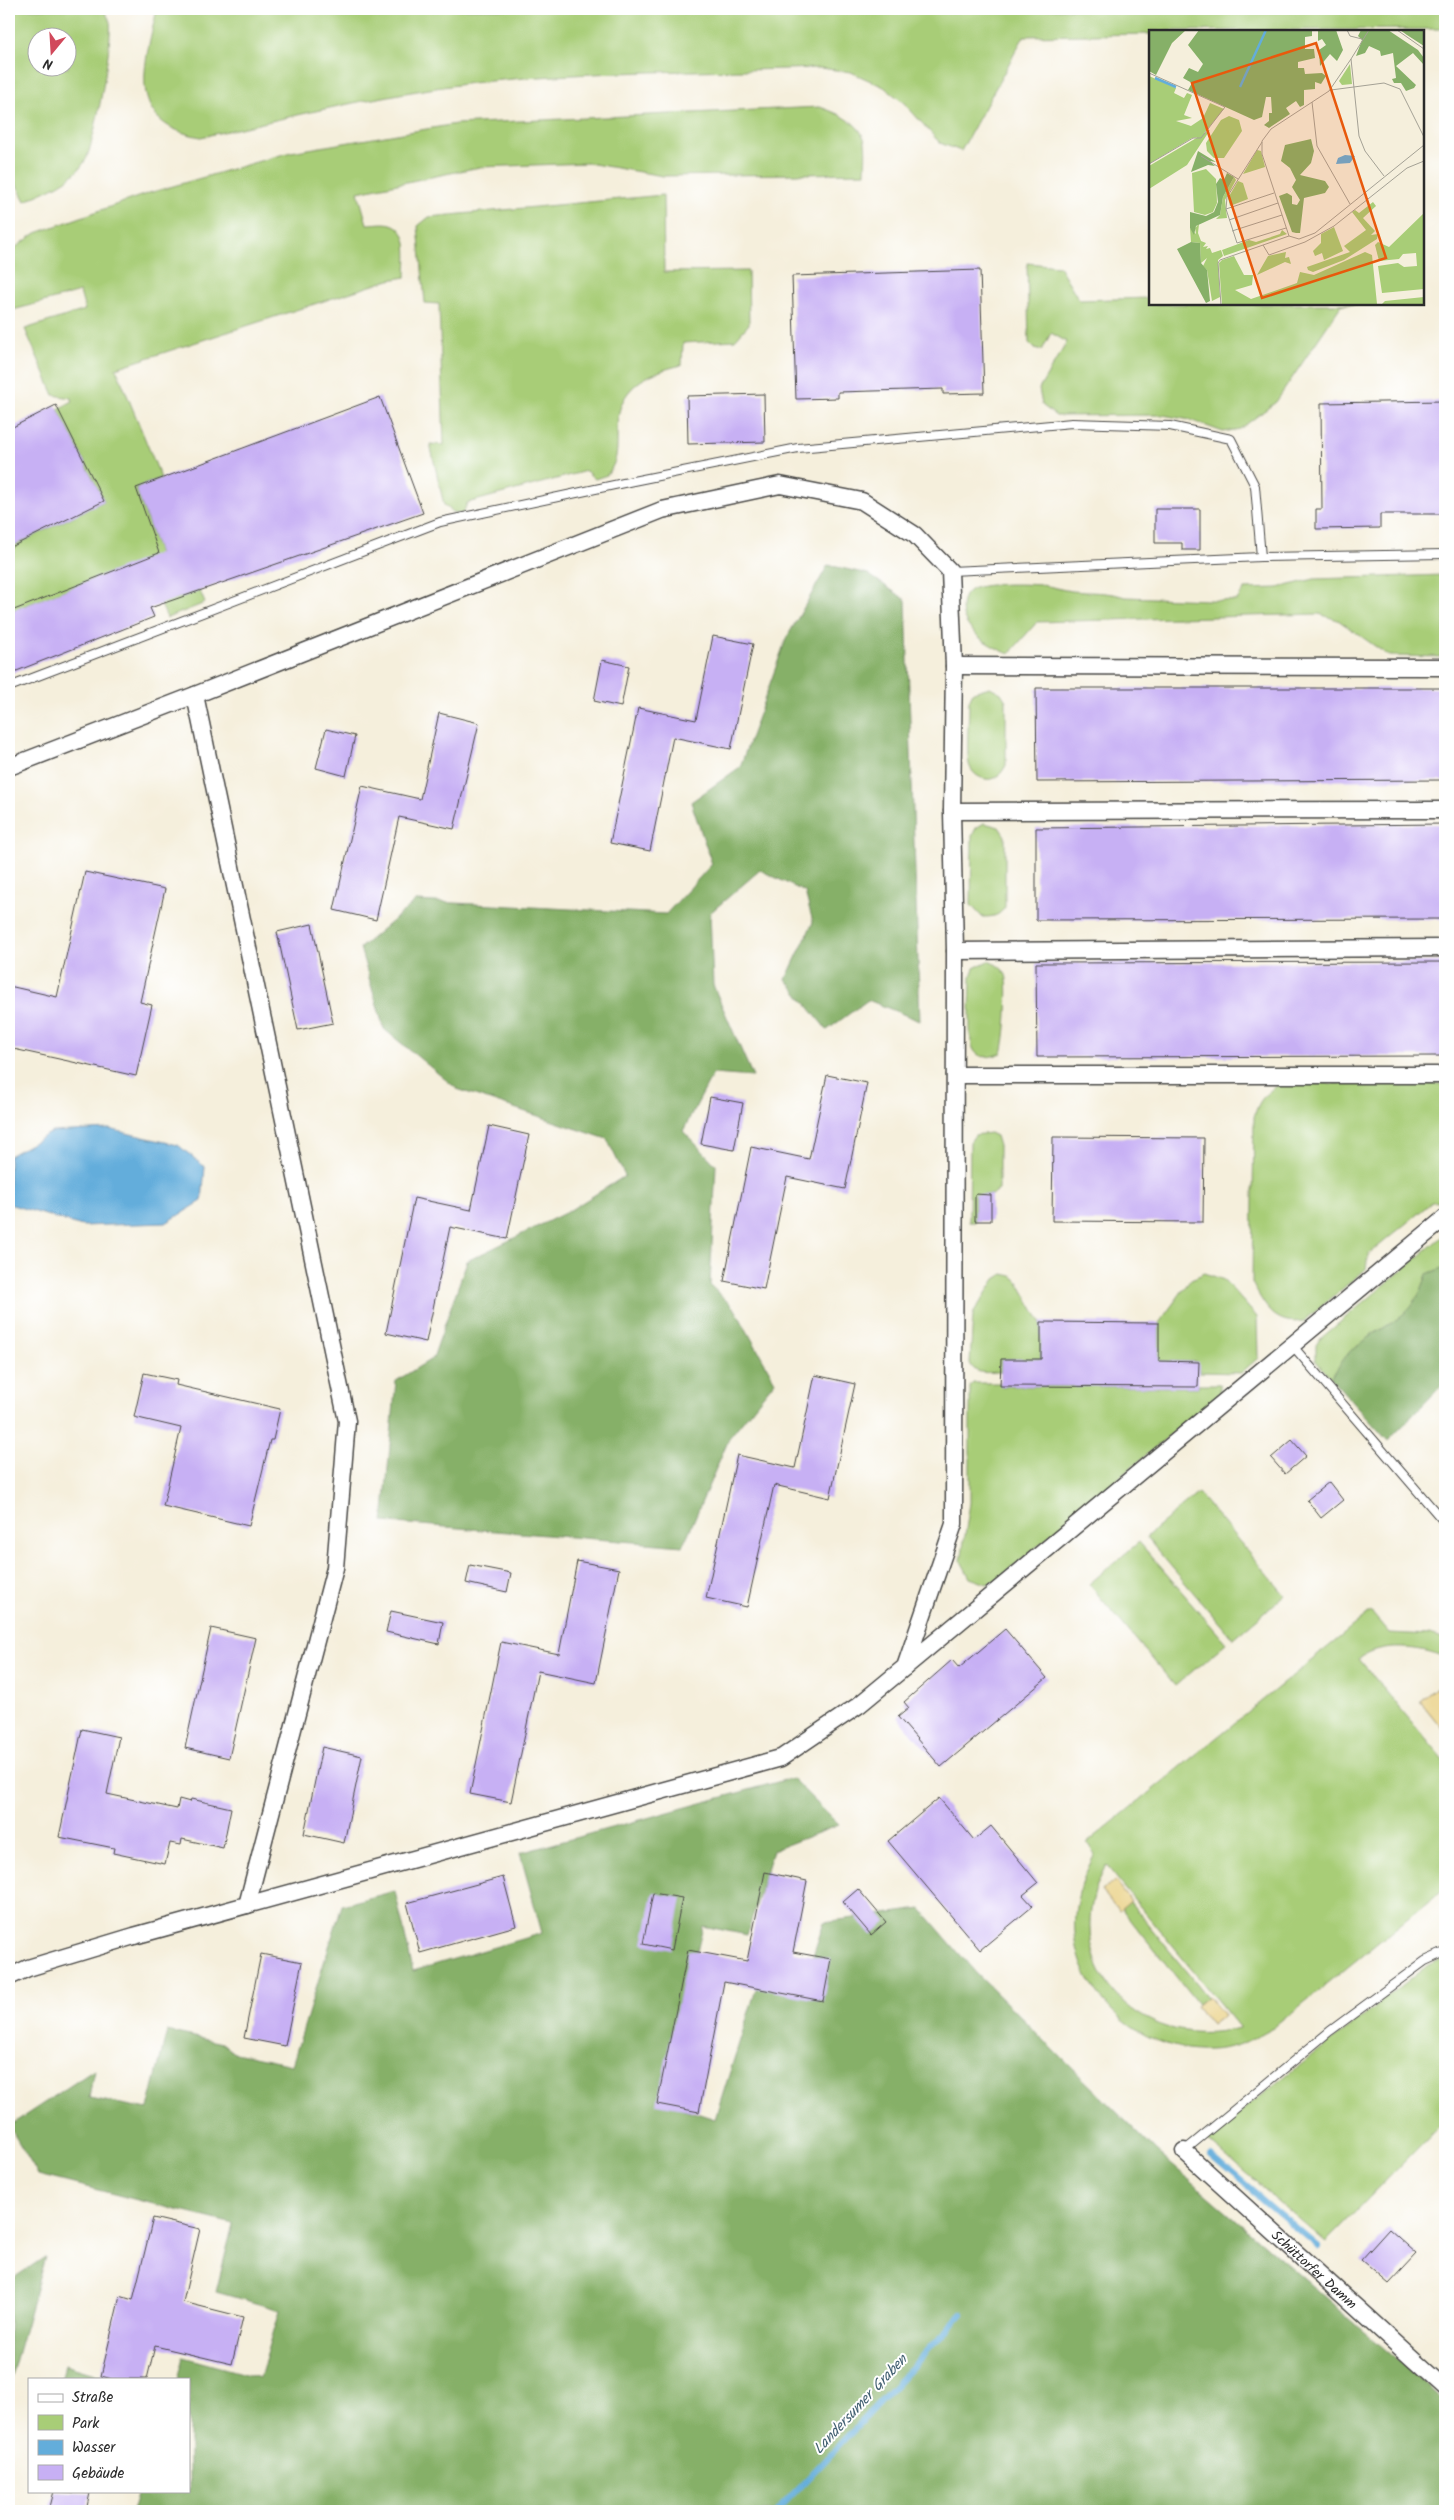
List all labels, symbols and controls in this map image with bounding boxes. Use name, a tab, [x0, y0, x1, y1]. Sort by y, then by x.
north arrow	[28, 28, 78, 78]
inset map	[1149, 30, 1424, 305]
text: N	[41, 52, 56, 75]
street label: Schüttorfer Damm	[1266, 2225, 1362, 2315]
water label: Landersumer Graben	[808, 2348, 914, 2460]
legend	[28, 2378, 190, 2492]
text: Straße	[72, 2386, 114, 2410]
text: Park	[72, 2412, 100, 2436]
text: Wasser	[72, 2436, 116, 2460]
text: Gebäude	[72, 2462, 125, 2486]

